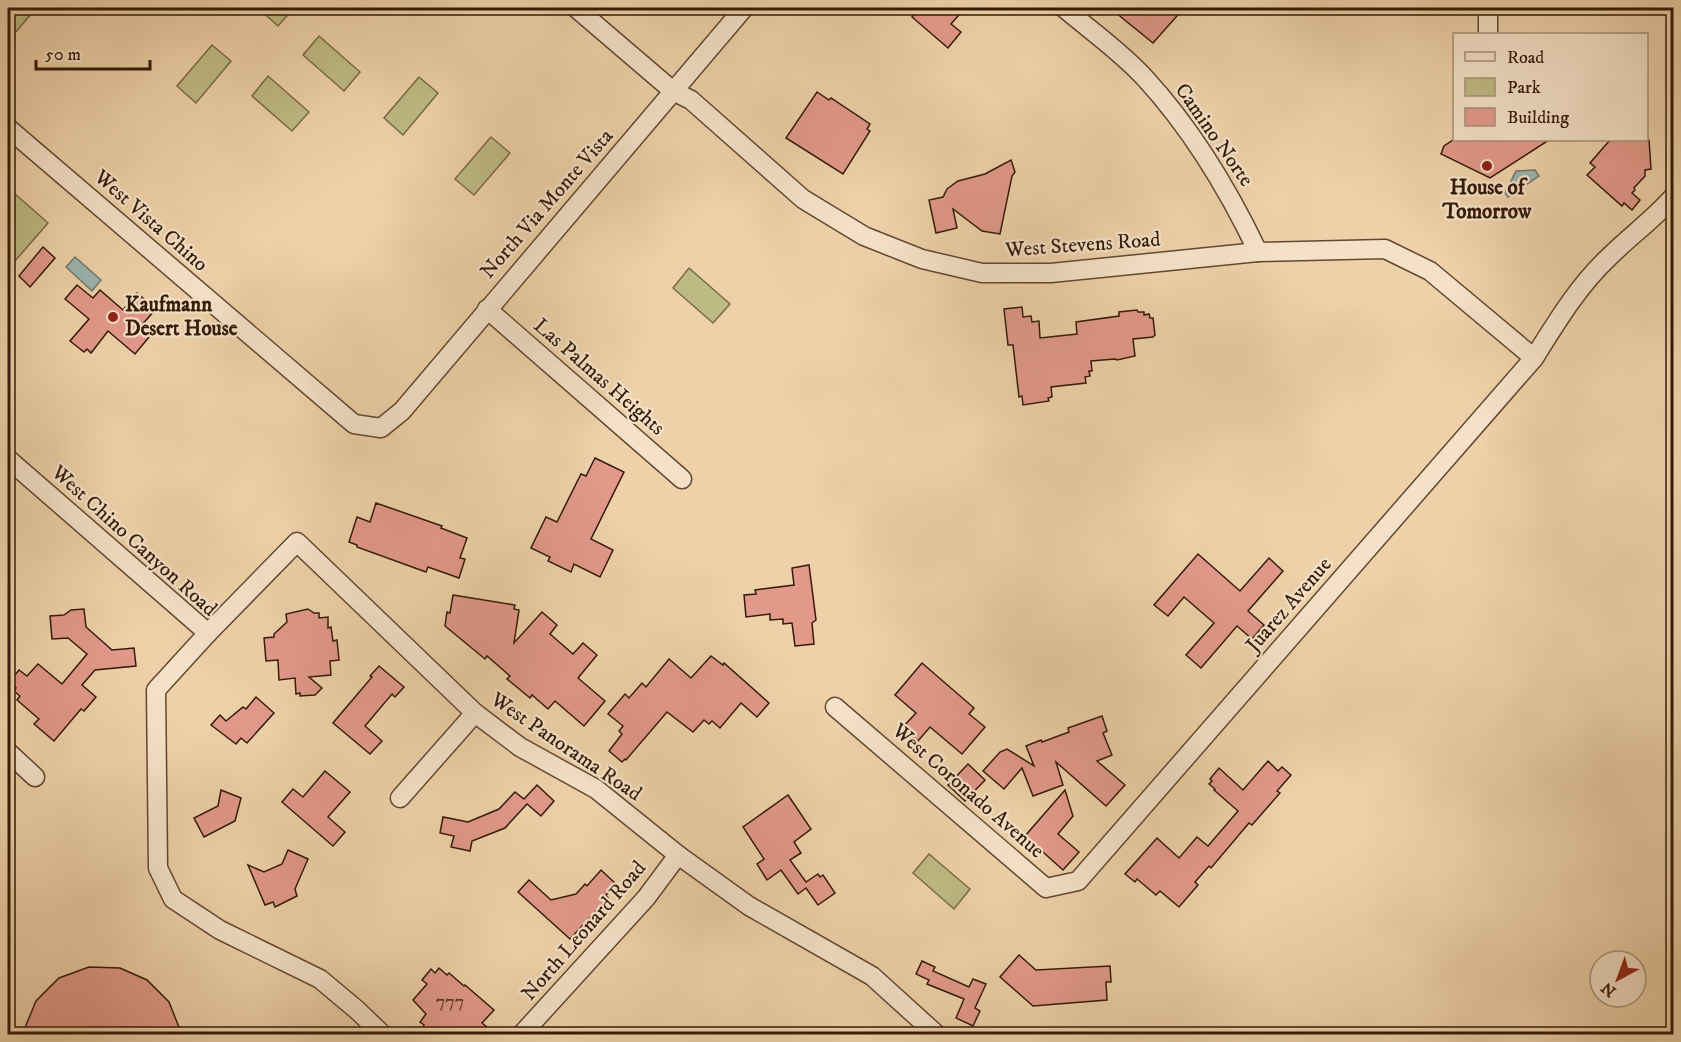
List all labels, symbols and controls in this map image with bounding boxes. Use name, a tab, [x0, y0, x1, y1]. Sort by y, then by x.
scale bar	[36, 33, 150, 71]
legend	[1453, 33, 1648, 141]
text: 50 m	[45, 44, 81, 66]
text: Road	[1507, 47, 1544, 69]
text: Park	[1507, 77, 1541, 99]
street label: Camino Norte	[1169, 78, 1259, 192]
text: Building	[1507, 107, 1569, 129]
street label: North Via Monte Vista	[475, 124, 619, 284]
marker: House of Tomorrow	[1480, 159, 1494, 173]
street label: West Vista Chino	[88, 164, 213, 278]
place label: House of Tomorrow	[1442, 175, 1532, 225]
street label: West Stevens Road	[1004, 227, 1162, 263]
place label: Kaufmann Desert House	[125, 292, 238, 342]
marker: Kaufmann Desert House	[106, 310, 120, 324]
street label: Las Palmas Heights	[528, 313, 670, 441]
street label: West Chino Canyon Road	[45, 459, 223, 623]
street label: Juarez Avenue	[1239, 552, 1338, 659]
street label: West Panorama Road	[485, 686, 647, 807]
street label: West Coronado Avenue	[886, 717, 1050, 864]
street label: North Leonard Road	[516, 855, 652, 1006]
north arrow	[1588, 949, 1648, 1009]
text: N	[1597, 978, 1620, 1001]
house number: 777	[436, 991, 464, 1013]

